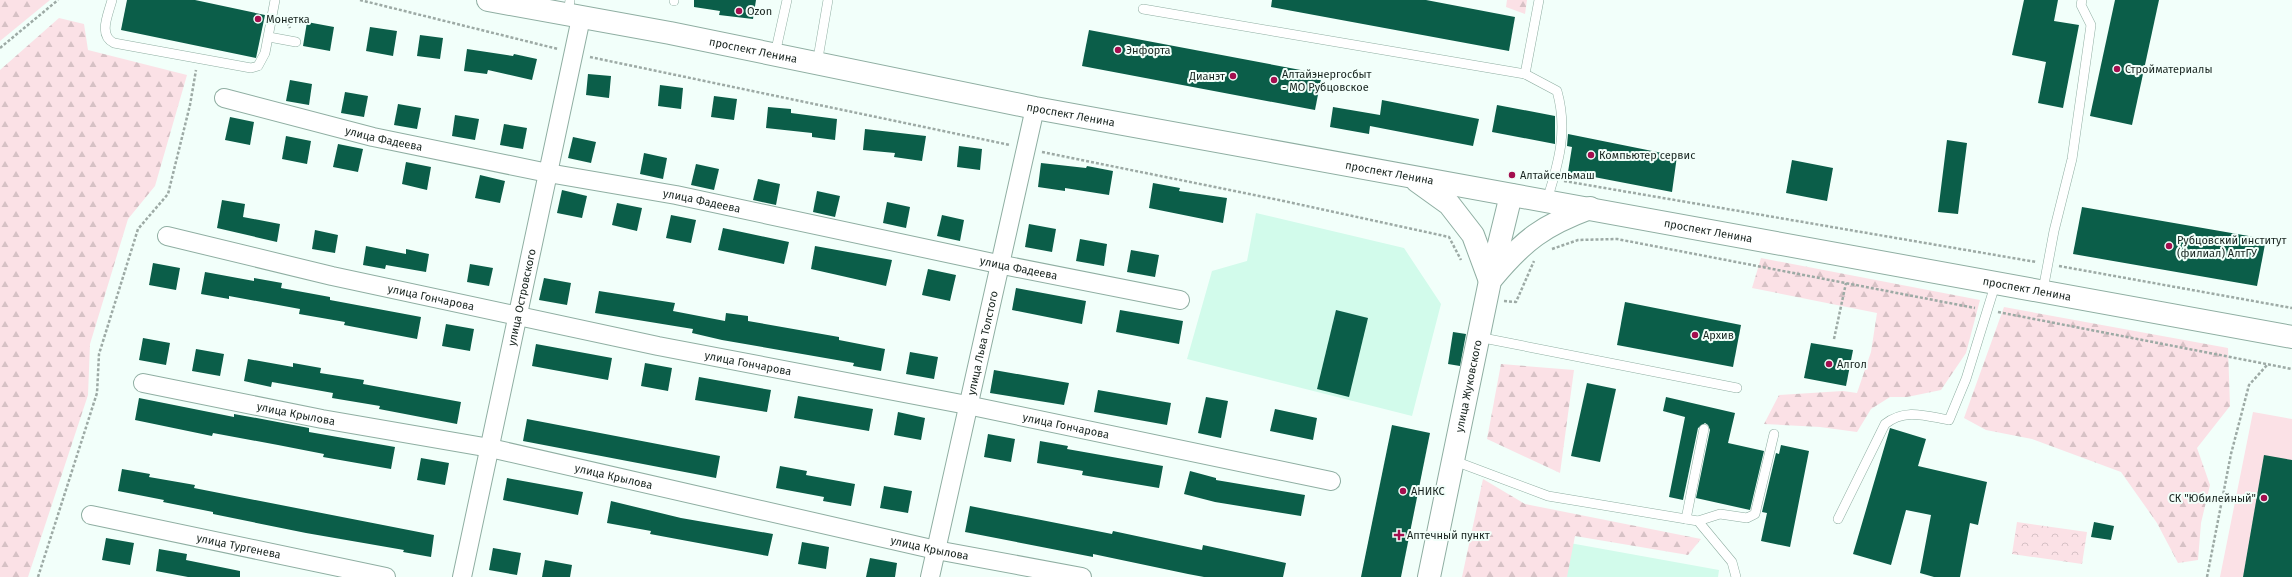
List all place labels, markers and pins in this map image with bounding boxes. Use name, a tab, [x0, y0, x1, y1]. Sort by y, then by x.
place label: Ozon	[747, 5, 772, 18]
marker: Ozon	[734, 6, 744, 16]
place label: Монетка	[266, 13, 310, 26]
marker: Монетка	[253, 14, 263, 24]
place label: Энфорта	[1126, 44, 1171, 57]
marker: Энфорта	[1113, 45, 1123, 55]
place label: Стройматериалы	[2125, 63, 2212, 76]
marker: Стройматериалы	[2112, 64, 2122, 74]
place label: Алтайэнергосбыт - МО Рубцовское	[1282, 68, 1372, 94]
place label: Дианэт	[1188, 70, 1225, 83]
marker: Дианэт	[1228, 71, 1238, 81]
marker: Алтайэнергосбыт - МО Рубцовское	[1269, 75, 1279, 85]
place label: Компьютер сервис	[1599, 149, 1695, 162]
marker: Компьютер сервис	[1586, 150, 1596, 160]
place label: Алтайсельмаш	[1520, 169, 1595, 182]
marker: Алтайсельмаш	[1507, 170, 1517, 180]
place label: Рубцовский институт (филиал) АлтГУ	[2177, 234, 2286, 260]
marker: Рубцовский институт (филиал) АлтГУ	[2164, 241, 2174, 251]
place label: Архив	[1703, 329, 1734, 342]
marker: Архив	[1690, 330, 1700, 340]
place label: Алгол	[1837, 358, 1867, 371]
marker: Алгол	[1824, 359, 1834, 369]
place label: АНИКС	[1411, 485, 1445, 498]
marker: АНИКС	[1398, 486, 1408, 496]
place label: СК "Юбилейный"	[2169, 492, 2256, 505]
marker: СК "Юбилейный"	[2259, 493, 2269, 503]
place label: Аптечный пункт	[1407, 529, 1490, 542]
marker: Аптечный пункт	[1394, 530, 1404, 540]

